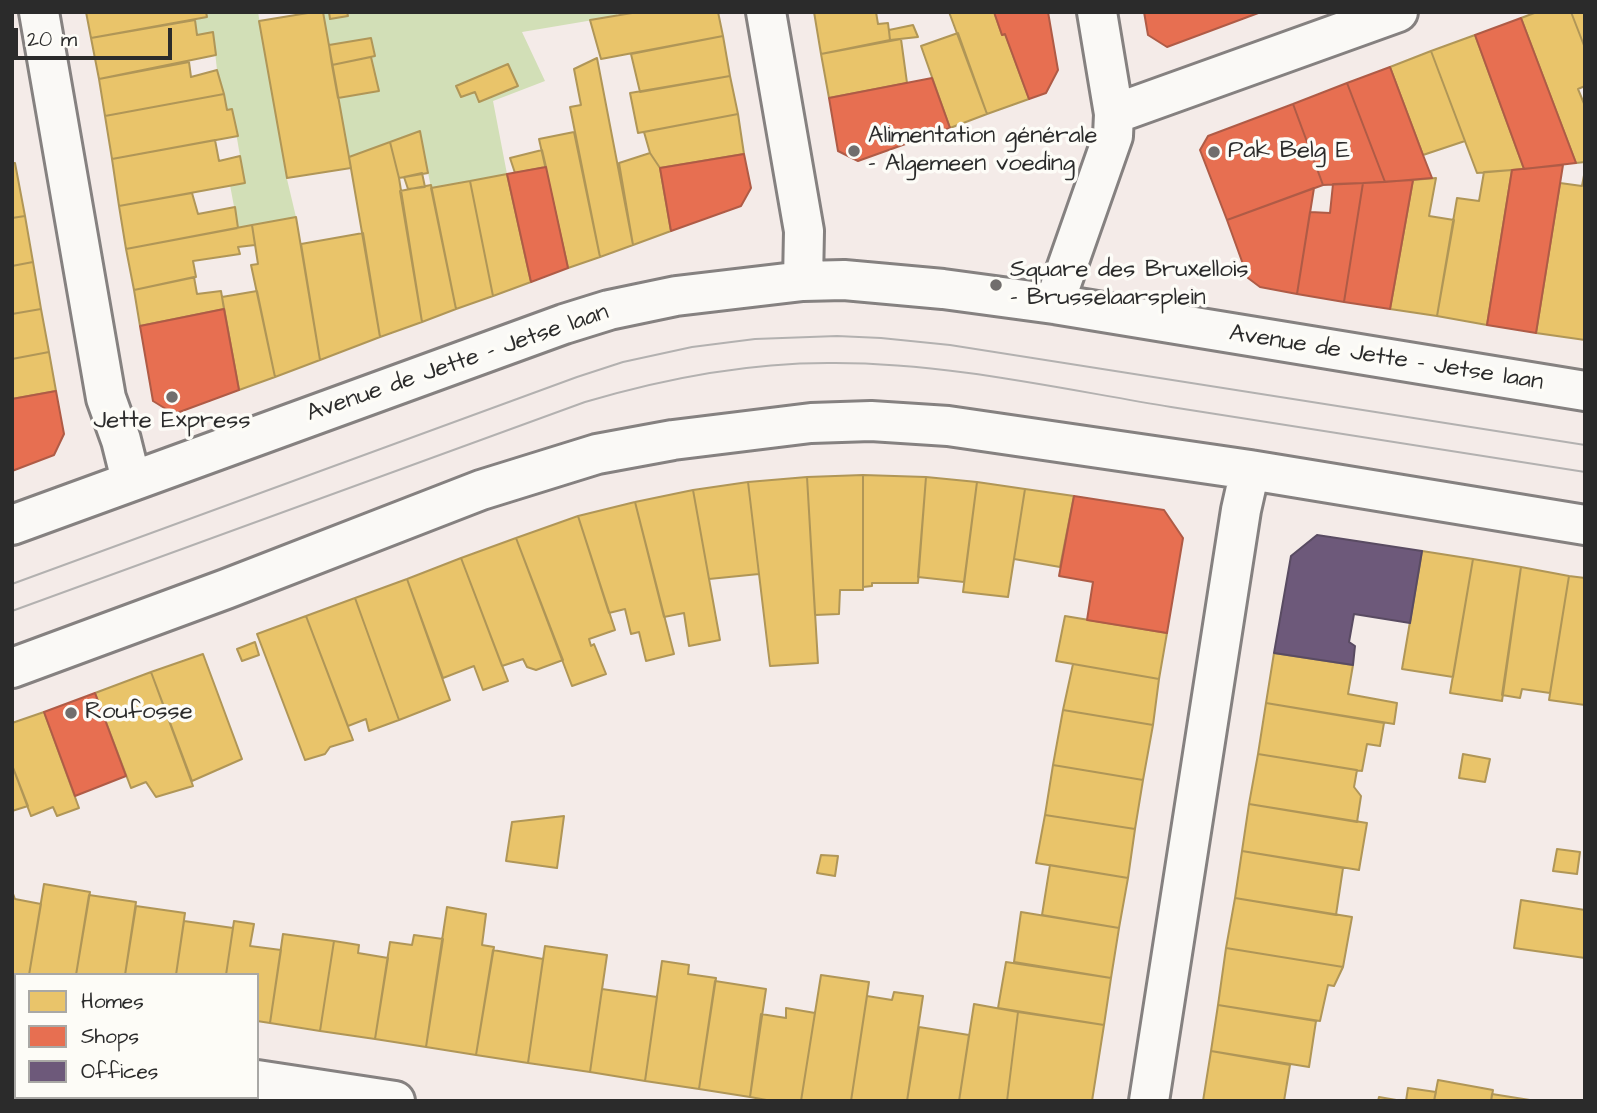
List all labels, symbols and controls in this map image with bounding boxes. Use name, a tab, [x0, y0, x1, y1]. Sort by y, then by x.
scale bar	[18, 14, 175, 58]
text: 20 m	[27, 25, 77, 54]
place label: Alimentation générale - Algemeen voeding	[868, 123, 1097, 179]
place label: Pak Belg E	[1228, 138, 1350, 166]
marker: Alimentation générale - Algemeen voeding	[846, 143, 862, 159]
marker: Pak Belg E	[1206, 144, 1222, 160]
place label: Square des Bruxellois - Brusselaarsplein	[1010, 257, 1248, 313]
marker: Square des Bruxellois - Brusselaarsplein	[988, 277, 1004, 293]
street label: Avenue de Jette - Jetse laan	[303, 299, 613, 429]
street label: Avenue de Jette - Jetse laan	[1227, 320, 1545, 398]
marker: Jette Express	[164, 389, 180, 405]
place label: Jette Express	[94, 408, 250, 436]
place label: Roufosse	[85, 699, 193, 727]
marker: Roufosse	[63, 705, 79, 721]
legend	[14, 973, 259, 1099]
text: Homes	[81, 987, 144, 1016]
text: Shops	[81, 1022, 139, 1051]
text: Offices	[81, 1057, 158, 1086]

